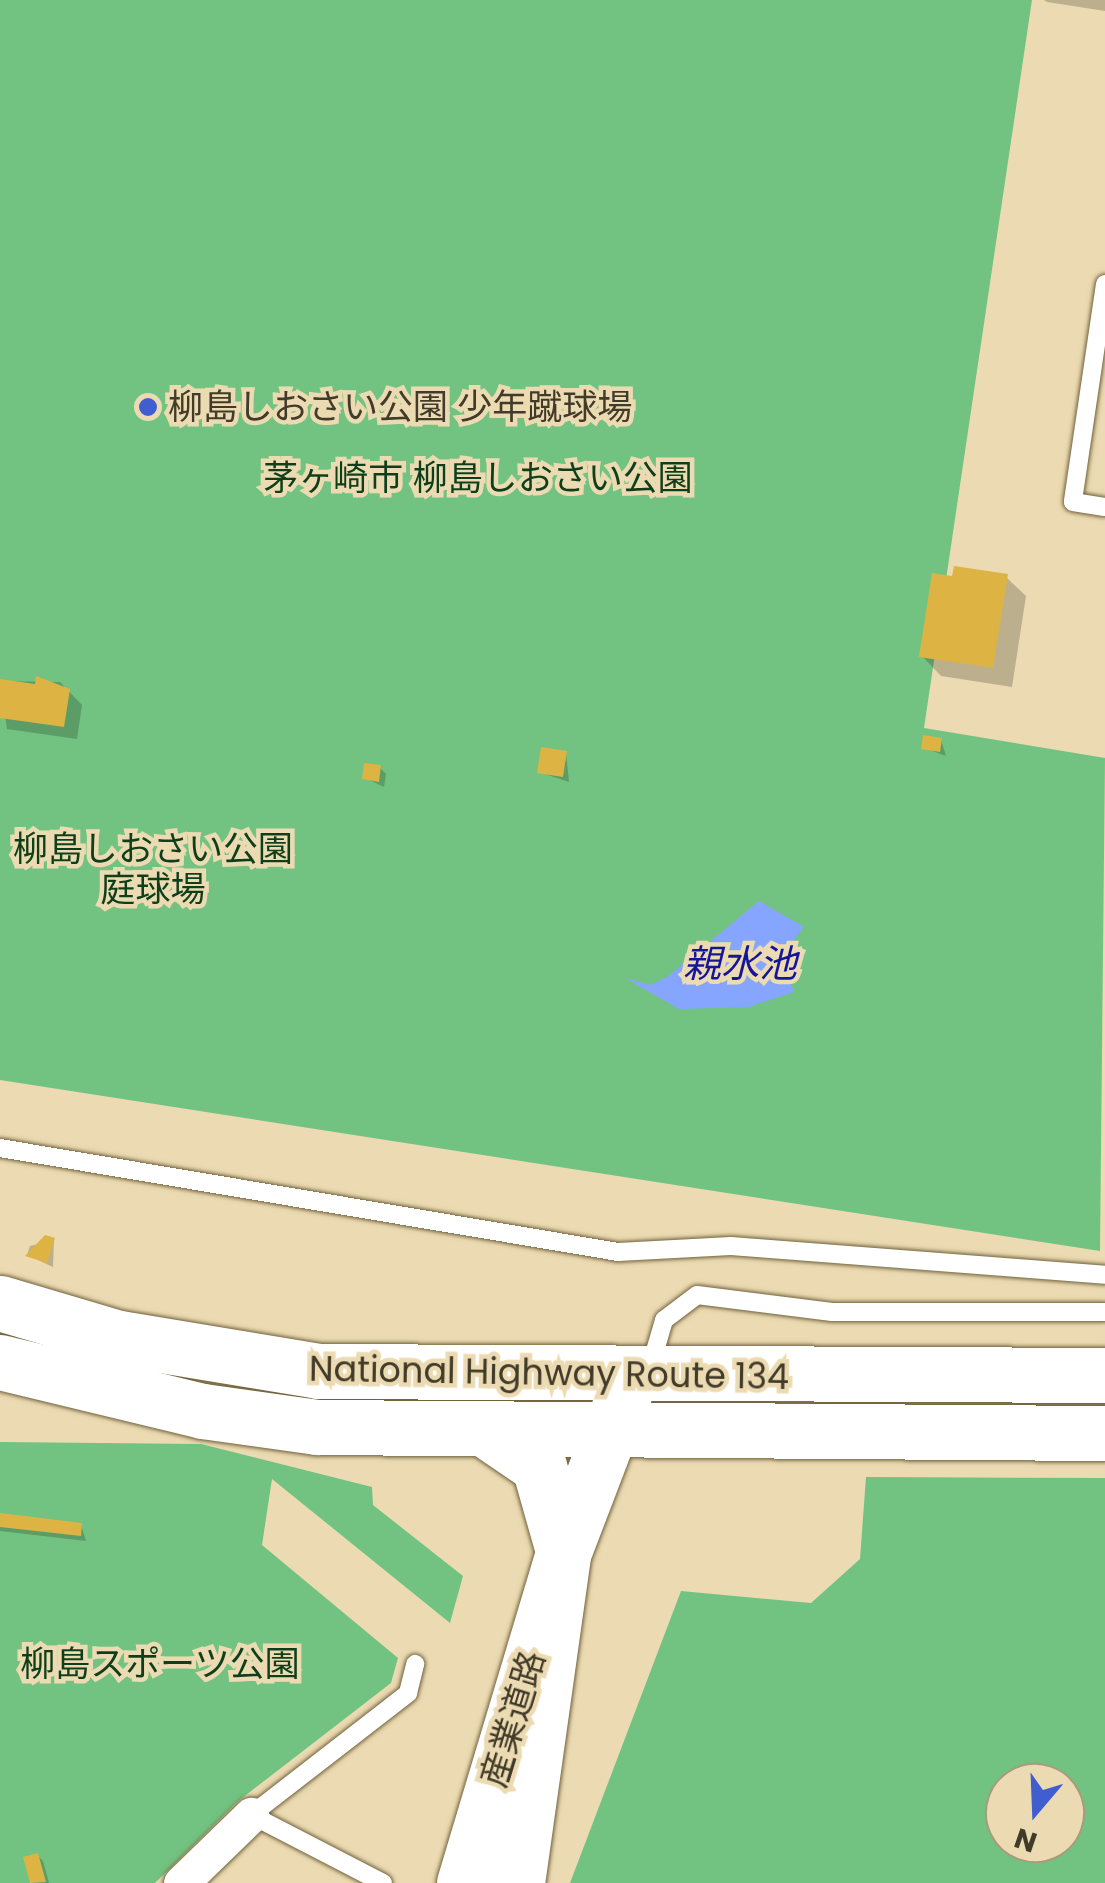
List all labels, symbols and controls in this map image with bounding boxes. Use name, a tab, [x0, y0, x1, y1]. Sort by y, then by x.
place label: 柳島しおさい公園 少年蹴球場	[168, 386, 632, 428]
marker: 柳島しおさい公園 少年蹴球場	[137, 396, 159, 418]
park label: 茅ヶ崎市 柳島しおさい公園	[263, 457, 693, 499]
park label: 柳島しおさい公園 庭球場	[13, 828, 293, 910]
water label: 親水池	[683, 941, 797, 987]
street label: National Highway Route 134	[309, 1348, 789, 1398]
park label: 柳島スポーツ公園	[20, 1643, 300, 1685]
street label: 産業道路	[472, 1646, 554, 1792]
north arrow	[985, 1763, 1085, 1863]
text: N	[1009, 1818, 1042, 1862]

